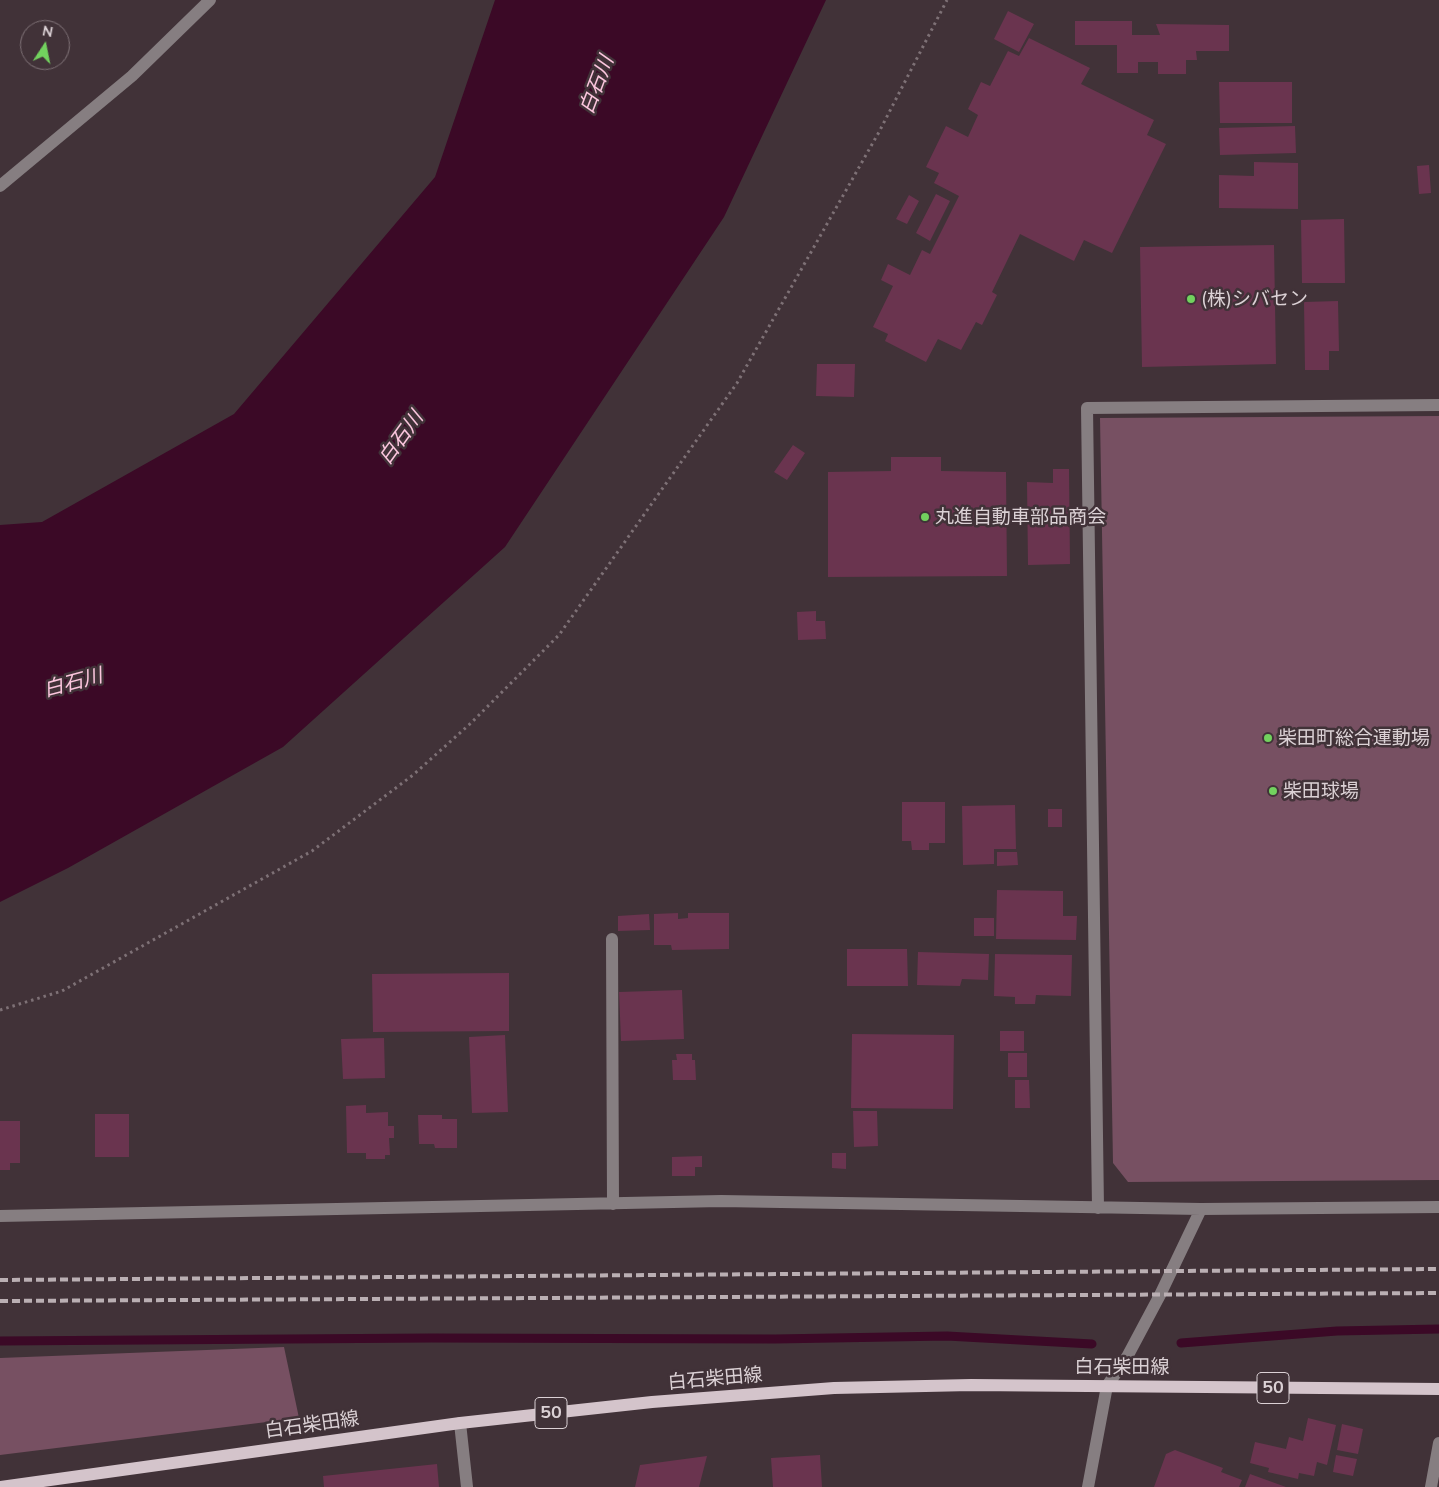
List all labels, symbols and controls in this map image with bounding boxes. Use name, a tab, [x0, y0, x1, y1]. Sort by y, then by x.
north arrow	[20, 20, 70, 70]
text: N	[41, 21, 55, 41]
water label: 白石川	[575, 53, 619, 117]
place label: (株)シバセン	[1201, 288, 1308, 310]
marker: (株)シバセン	[1185, 293, 1197, 305]
water label: 白石川	[374, 407, 428, 469]
place label: 丸進自動車部品商会	[935, 506, 1106, 528]
marker: 丸進自動車部品商会	[919, 511, 931, 523]
water label: 白石川	[41, 664, 105, 702]
place label: 柴田町総合運動場	[1278, 727, 1430, 749]
marker: 柴田町総合運動場	[1262, 732, 1274, 744]
place label: 柴田球場	[1283, 780, 1359, 802]
marker: 柴田球場	[1267, 785, 1279, 797]
street label: 白石柴田線	[1075, 1356, 1169, 1378]
street label: 白石柴田線	[667, 1364, 763, 1394]
road number: 50	[1257, 1372, 1289, 1404]
road number: 50	[535, 1398, 567, 1429]
street label: 白石柴田線	[263, 1407, 361, 1443]

